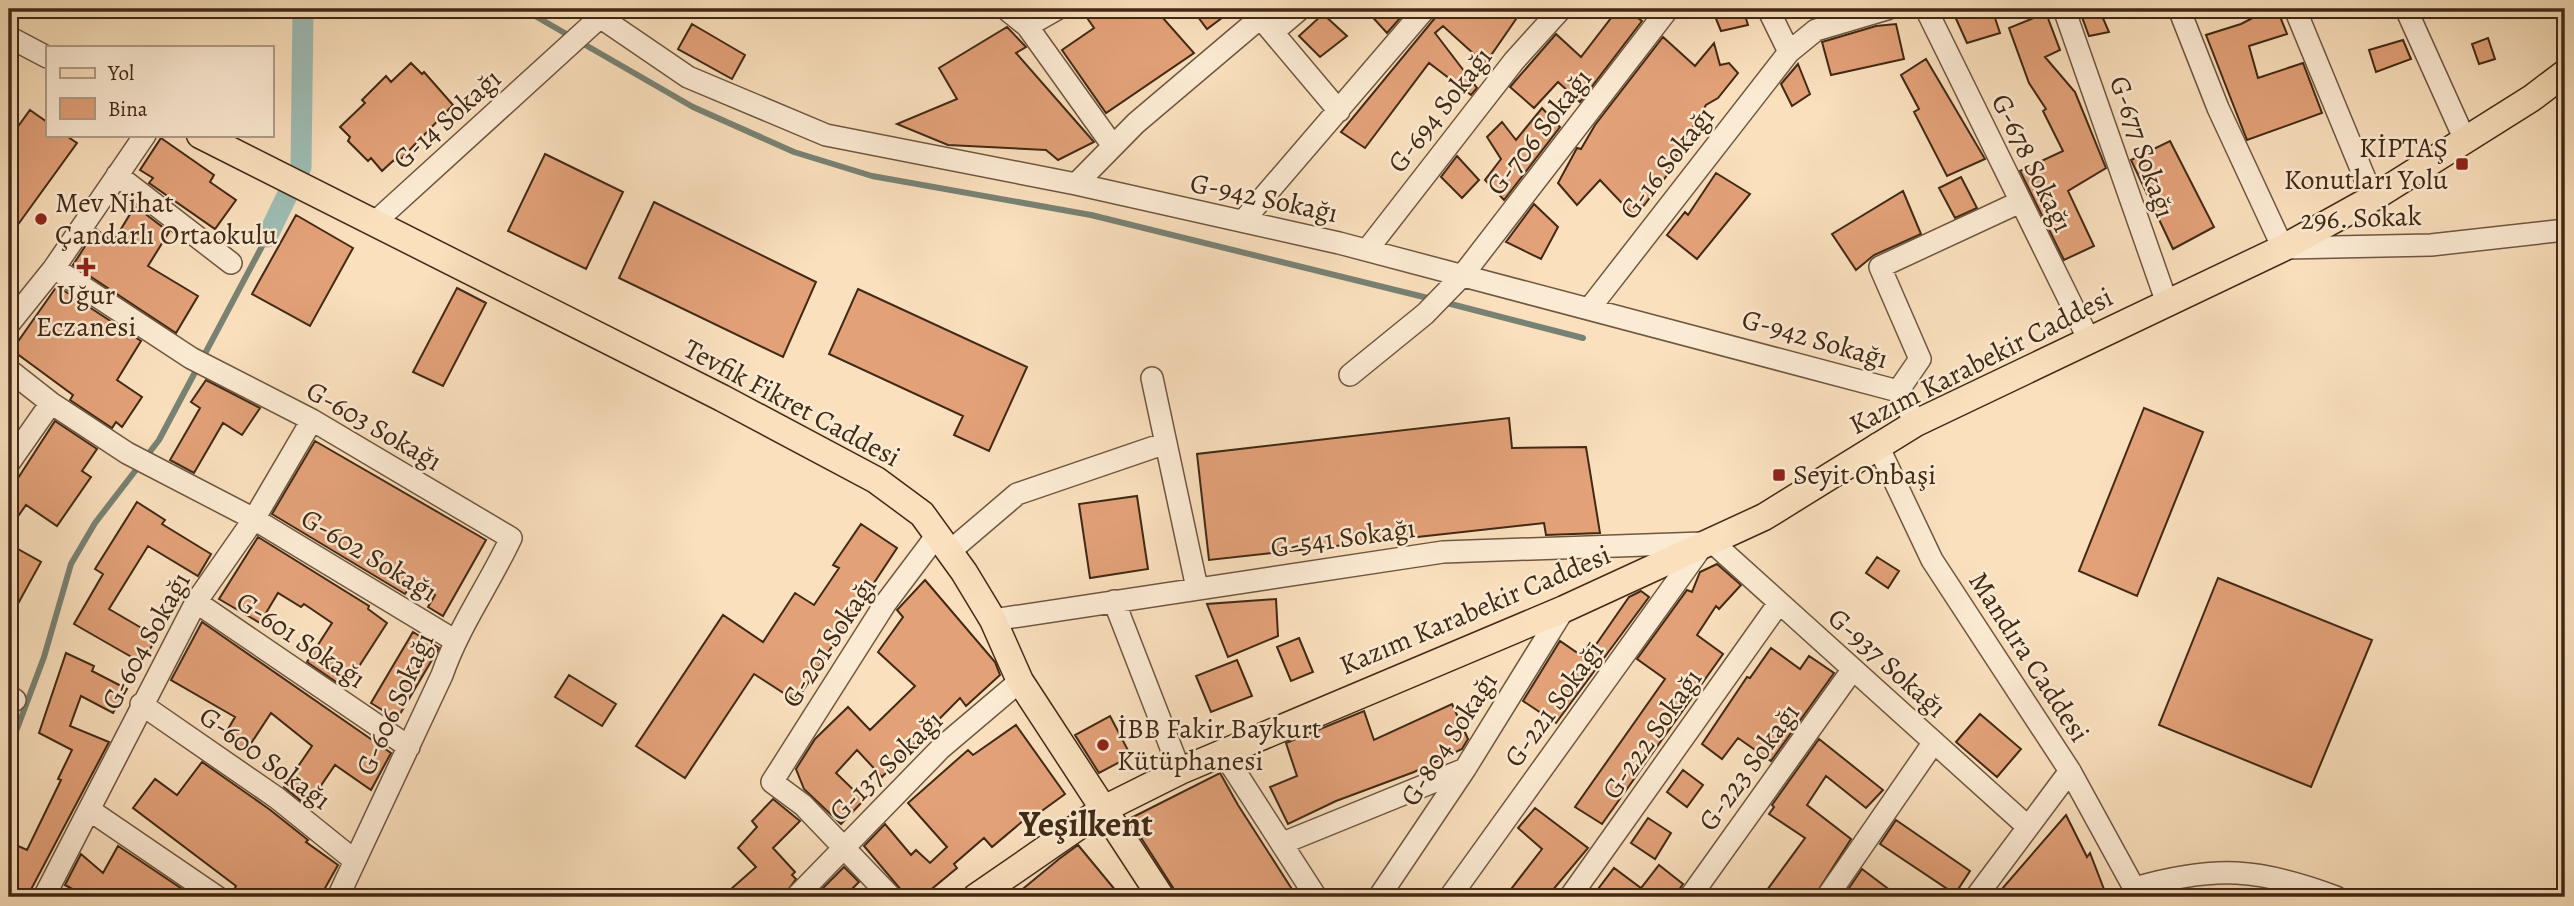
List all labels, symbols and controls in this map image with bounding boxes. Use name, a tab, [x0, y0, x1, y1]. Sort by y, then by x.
street label: G-694 Sokağı	[1379, 39, 1501, 181]
legend	[46, 46, 273, 136]
text: Yol	[107, 59, 134, 87]
street label: G-14 Sokağı	[385, 60, 509, 178]
street label: G-706 Sokağı	[1478, 61, 1600, 203]
street label: G-677 Sokağı	[2100, 71, 2184, 223]
street label: G-678 Sokağı	[1982, 87, 2082, 239]
text: Bina	[108, 95, 148, 123]
street label: G-16 Sokağı	[1611, 99, 1723, 227]
place label: KİPTAŞ Konutları Yolu	[2284, 129, 2449, 199]
marker: KİPTAŞ Konutları Yolu	[2454, 156, 2470, 172]
street label: G-942 Sokağı	[1187, 164, 1341, 232]
place label: Mev Nihat Çandarlı Ortaokulu	[55, 184, 278, 254]
street label: 296. Sokak	[2300, 197, 2422, 239]
marker: Mev Nihat Çandarlı Ortaokulu	[33, 211, 49, 227]
marker: Uğur Eczanesi	[78, 259, 94, 275]
place label: Uğur Eczanesi	[36, 276, 136, 346]
street label: Kazım Karabekir Caddesi	[1843, 278, 2119, 444]
street label: G-942 Sokağı	[1738, 300, 1892, 378]
street label: Tevfik Fikret Caddesi	[677, 330, 907, 476]
street label: G-603 Sokağı	[299, 372, 449, 480]
place label: Seyit Onbaşi	[1793, 456, 1936, 494]
marker: Seyit Onbaşi	[1771, 467, 1787, 483]
street label: G-602 Sokağı	[294, 499, 444, 611]
street label: G-541 Sokağı	[1268, 509, 1418, 567]
street label: Kazım Karabekir Caddesi	[1334, 536, 1616, 684]
street label: Mandıra Caddesi	[1960, 564, 2098, 750]
street label: G-604 Sokağı	[93, 565, 199, 717]
street label: G-201 Sokağı	[772, 569, 886, 715]
street label: G-601 Sokağı	[229, 583, 373, 697]
street label: G-937 Sokağı	[1819, 600, 1955, 726]
street label: G-606 Sokağı	[347, 627, 443, 781]
street label: G-221 Sokağı	[1495, 633, 1613, 775]
street label: G-222 Sokağı	[1593, 661, 1711, 807]
street label: G-804 Sokağı	[1392, 665, 1506, 813]
street label: G-223 Sokağı	[1690, 695, 1808, 839]
street label: G-600 Sokağı	[191, 697, 339, 819]
street label: G-137 Sokağı	[821, 702, 951, 830]
place label: İBB Fakir Baykurt Kütüphanesi	[1117, 710, 1321, 780]
marker: İBB Fakir Baykurt Kütüphanesi	[1095, 737, 1111, 753]
district label: Yeşilkent	[1018, 800, 1153, 848]

